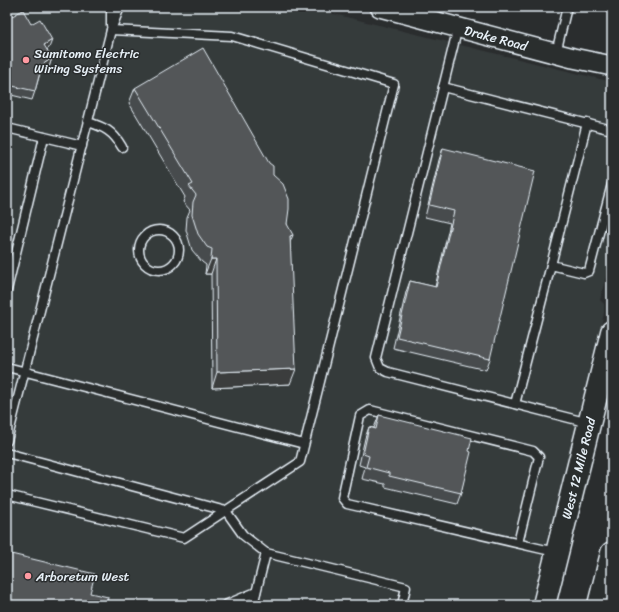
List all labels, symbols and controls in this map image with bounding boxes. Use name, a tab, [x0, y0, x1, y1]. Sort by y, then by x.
street label: Drake Road	[462, 18, 531, 57]
place label: Sumitomo Electric Wiring Systems	[34, 42, 140, 80]
marker: Sumitomo Electric Wiring Systems	[21, 55, 31, 65]
street label: West 12 Mile Road	[554, 414, 602, 521]
place label: Arboretum West	[35, 565, 129, 588]
marker: Arboretum West	[23, 571, 33, 581]

